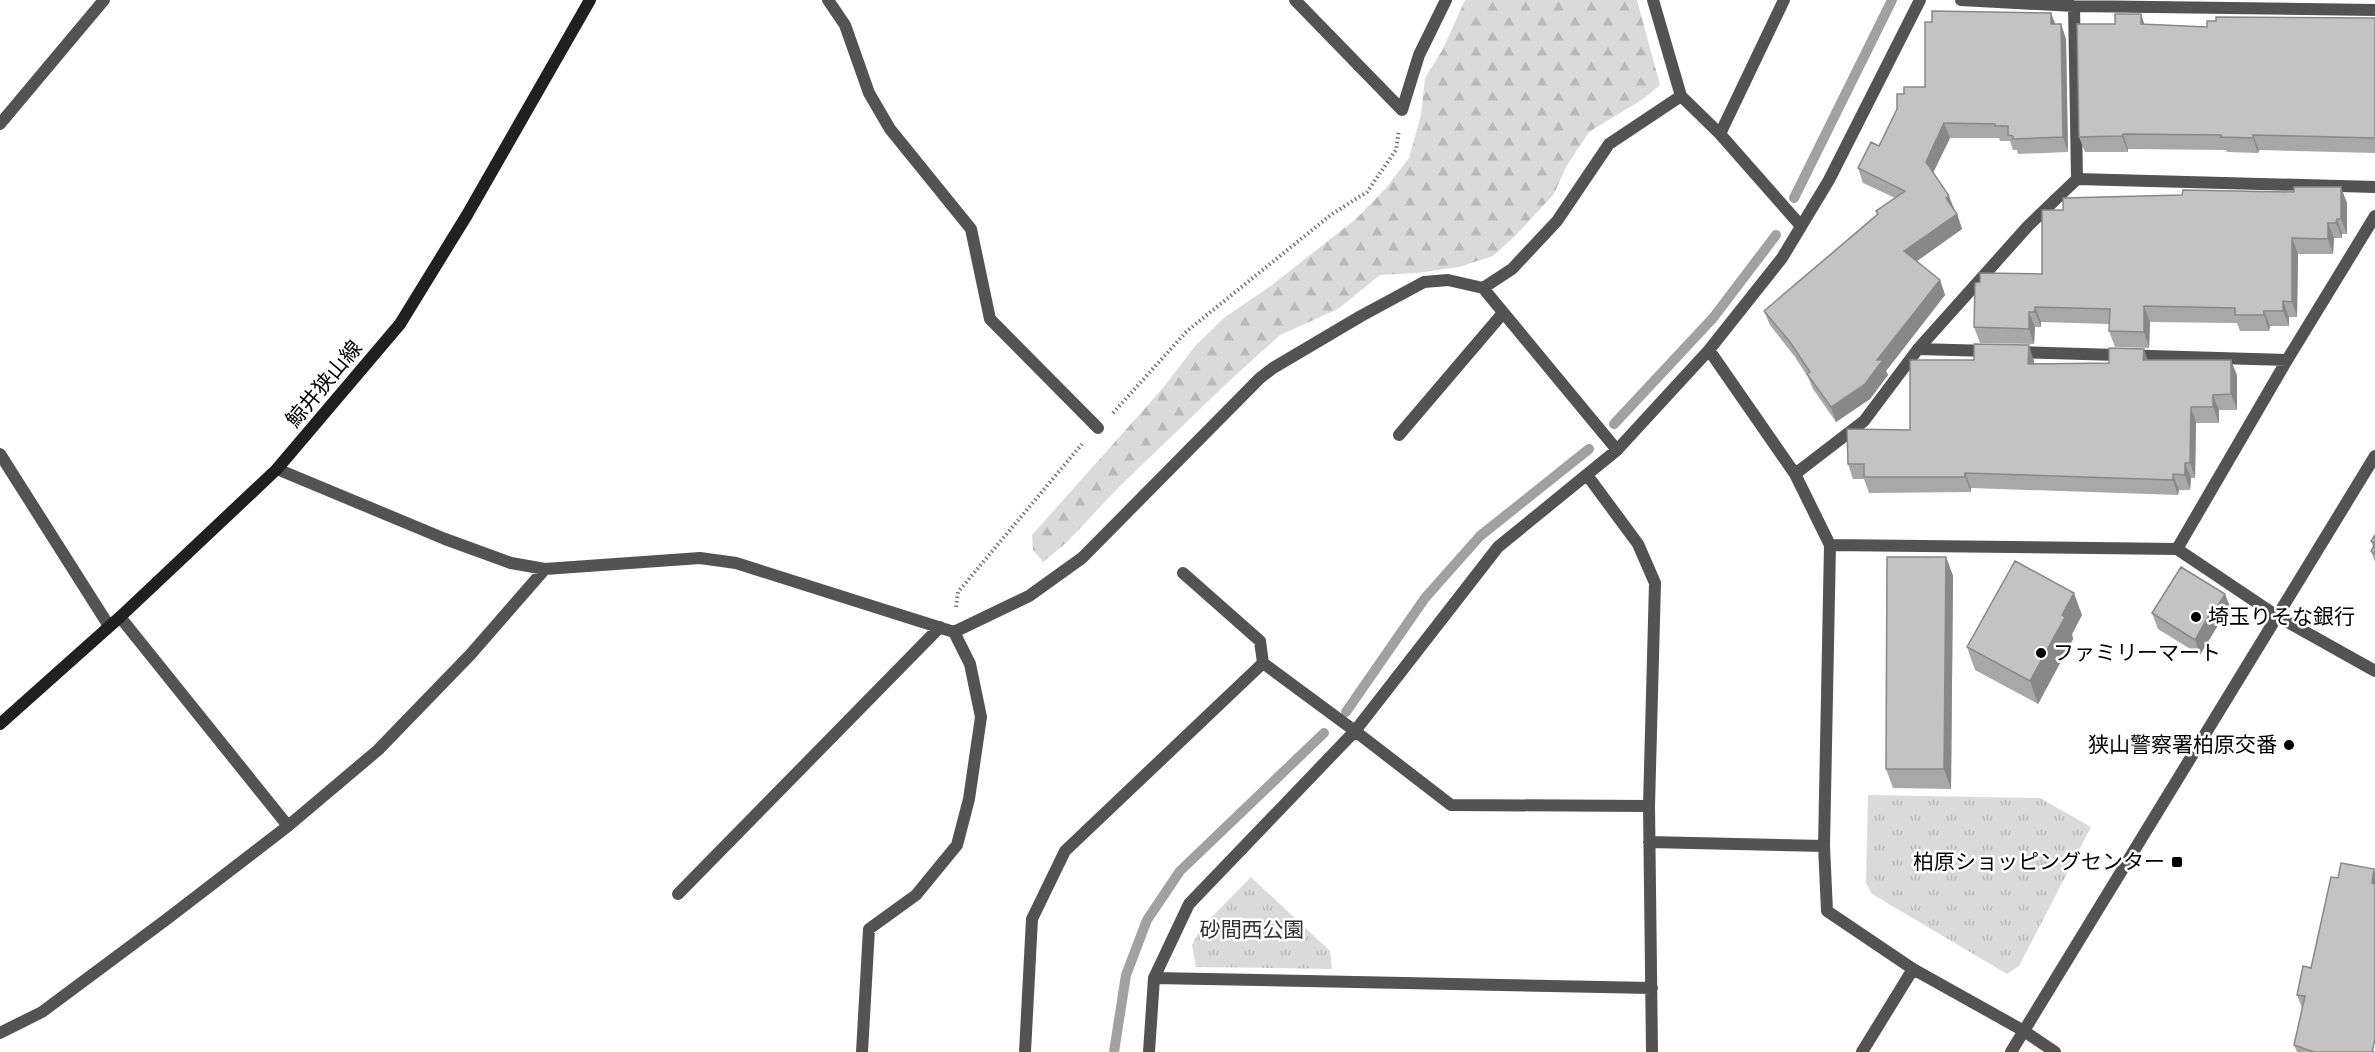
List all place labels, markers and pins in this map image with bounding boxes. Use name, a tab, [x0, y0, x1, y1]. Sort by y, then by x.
place label: 埼玉りそな銀行	[2208, 604, 2355, 628]
marker: 埼玉りそな銀行	[2189, 610, 2203, 624]
place label: ファミリーマート	[2053, 640, 2221, 664]
marker: ファミリーマート	[2034, 646, 2048, 660]
place label: 狭山警察署柏原交番	[2088, 732, 2277, 756]
marker: 狭山警察署柏原交番	[2282, 738, 2296, 752]
place label: 柏原ショッピングセンター	[1913, 849, 2165, 873]
marker: 柏原ショッピングセンター	[2170, 855, 2184, 869]

